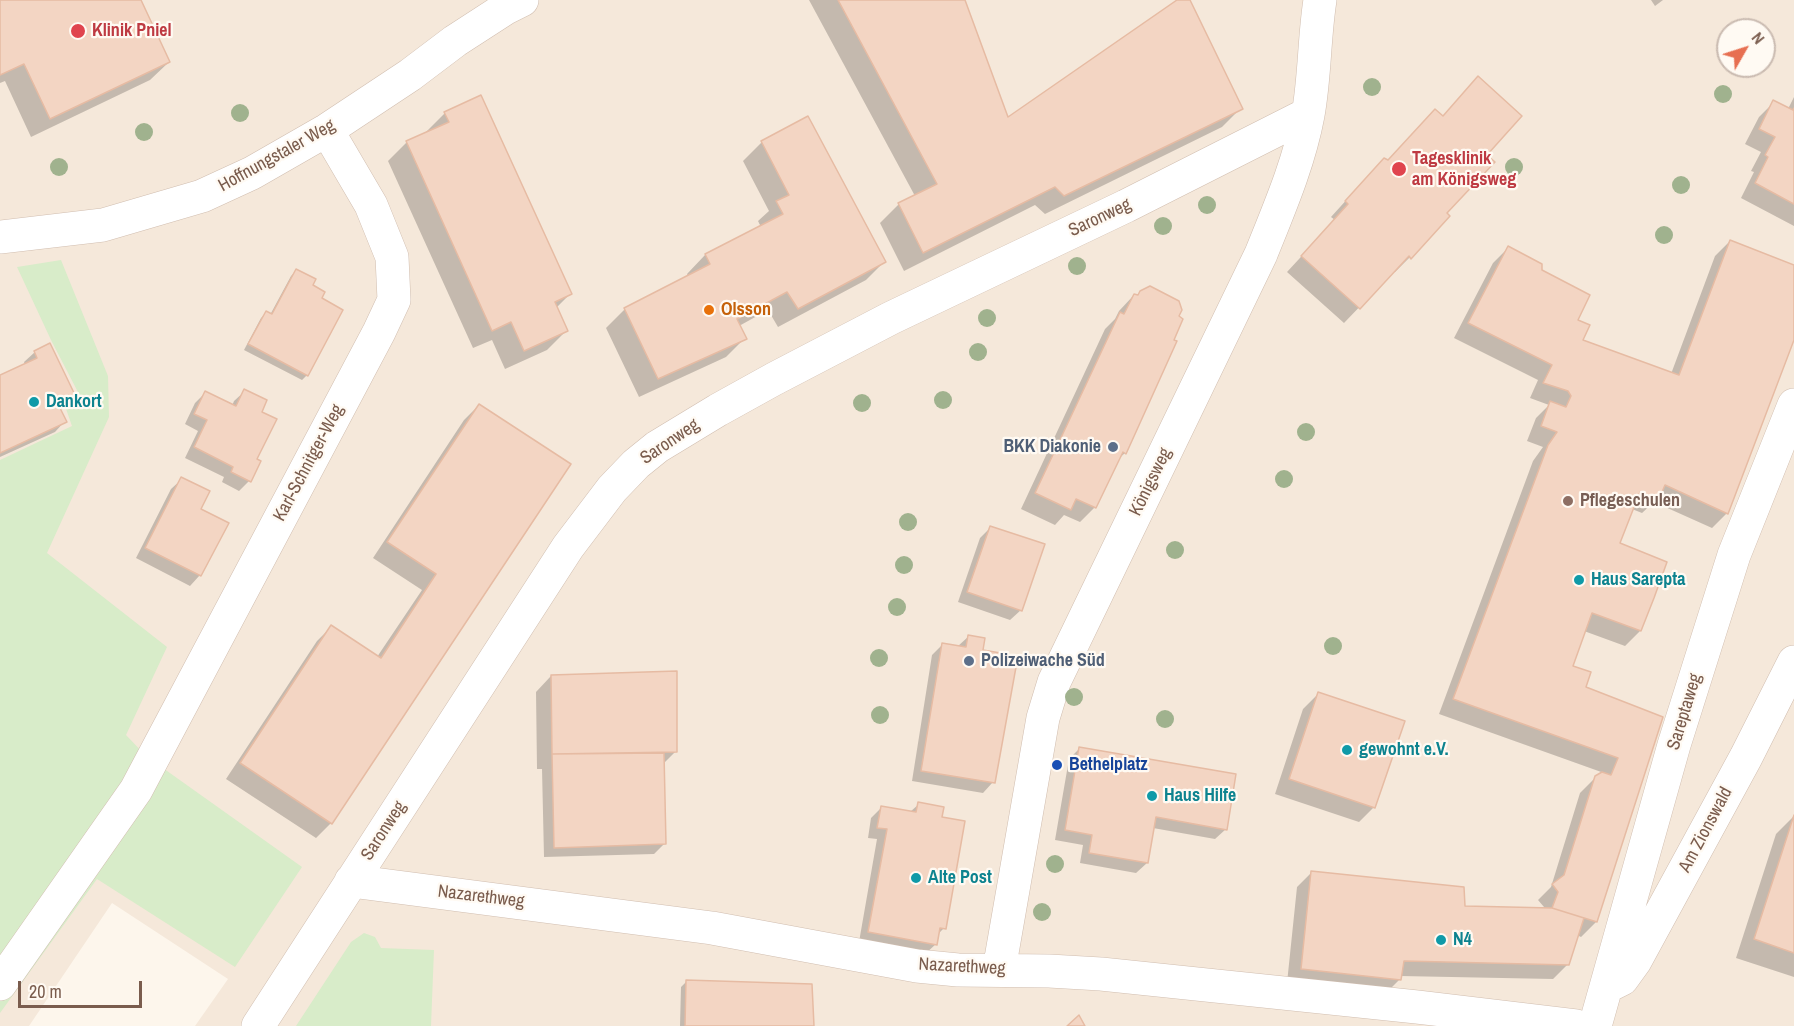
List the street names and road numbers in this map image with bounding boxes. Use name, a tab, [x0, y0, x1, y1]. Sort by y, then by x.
street label: Hoffnungstaler Weg	[215, 115, 339, 197]
street label: Saronweg	[1065, 194, 1135, 242]
street label: Karl-Schnitger-Weg	[269, 401, 349, 525]
street label: Saronweg	[636, 414, 704, 470]
street label: Königsweg	[1125, 444, 1177, 520]
street label: Sareptaweg	[1663, 671, 1707, 753]
street label: Am Zionswald	[1675, 784, 1737, 876]
street label: Saronweg	[357, 797, 411, 865]
street label: Nazarethweg	[437, 881, 525, 913]
street label: Nazarethweg	[918, 954, 1006, 980]

